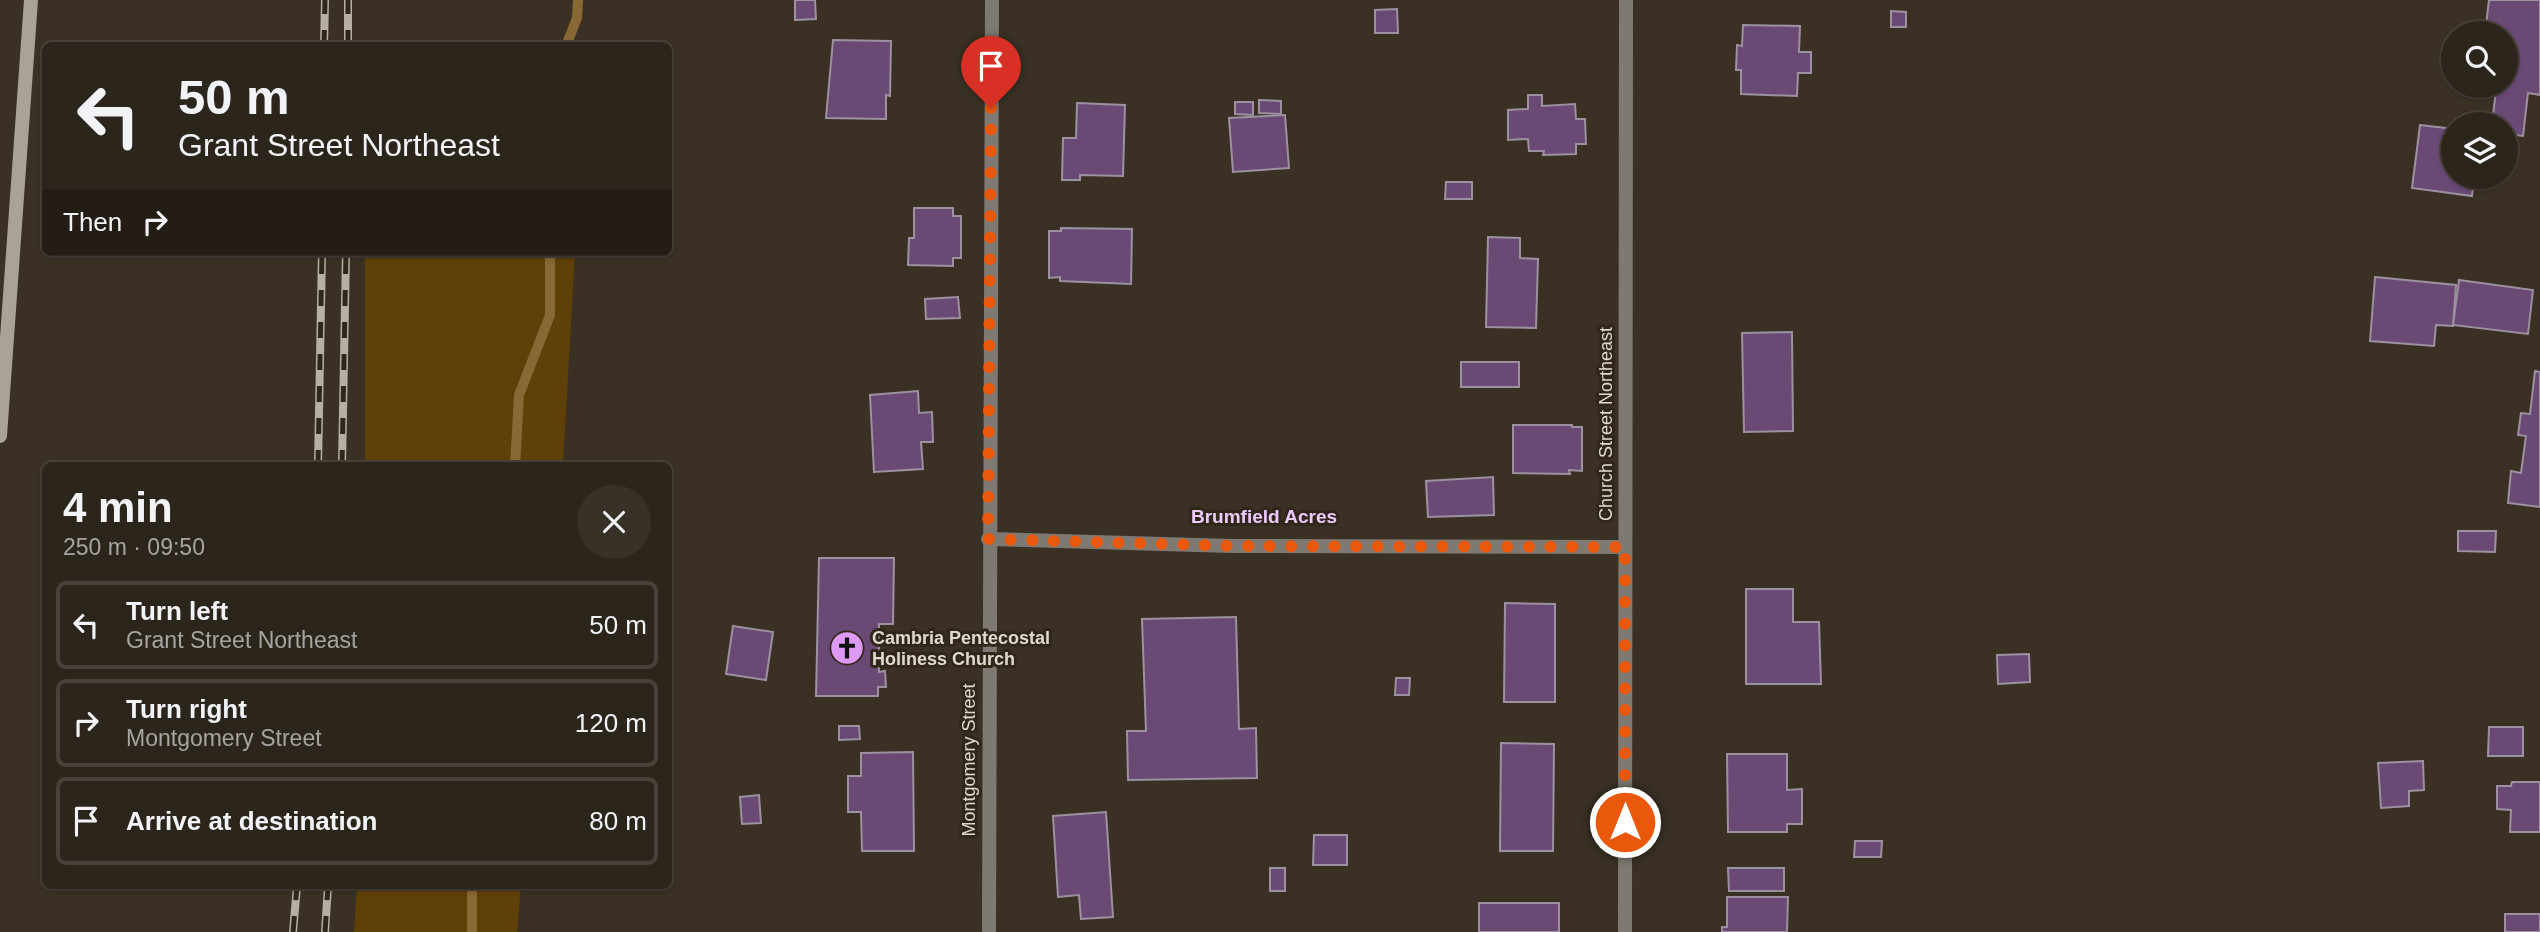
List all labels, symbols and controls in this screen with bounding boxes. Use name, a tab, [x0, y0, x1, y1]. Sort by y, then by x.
map controls	[2441, 21, 2518, 189]
button: search	[2441, 21, 2518, 98]
pin	[961, 36, 1021, 108]
icon: arrive	[972, 47, 1010, 85]
icon: left	[63, 70, 154, 161]
text: 50 m	[178, 70, 290, 124]
button: layers	[2441, 112, 2518, 189]
text: Grant Street Northeast	[178, 127, 500, 163]
icon: right	[136, 203, 174, 241]
text: Then	[63, 207, 122, 237]
street label: Church Street Northeast	[1596, 327, 1616, 521]
text: 4 min	[63, 484, 173, 531]
button: close	[577, 485, 651, 559]
district label: Brumfield Acres	[1191, 506, 1337, 527]
text: 250 m · 09:50	[63, 534, 205, 560]
text: Turn left	[126, 596, 228, 626]
icon: left	[67, 606, 105, 644]
text: 50 m	[589, 610, 647, 640]
text: Grant Street Northeast	[126, 627, 357, 653]
place label: Cambria Pentecostal Holiness Church	[872, 628, 1050, 669]
church icon: Cambria Pentecostal Holiness Church	[828, 629, 866, 667]
street label: Montgomery Street	[959, 683, 979, 837]
text: Turn right	[126, 694, 247, 724]
icon: right	[67, 704, 105, 742]
text: 120 m	[575, 708, 647, 738]
text: Montgomery Street	[126, 725, 322, 751]
position arrow	[1588, 785, 1662, 859]
icon: arrive	[67, 802, 105, 840]
text: Arrive at destination	[126, 806, 377, 836]
text: 80 m	[589, 806, 647, 836]

